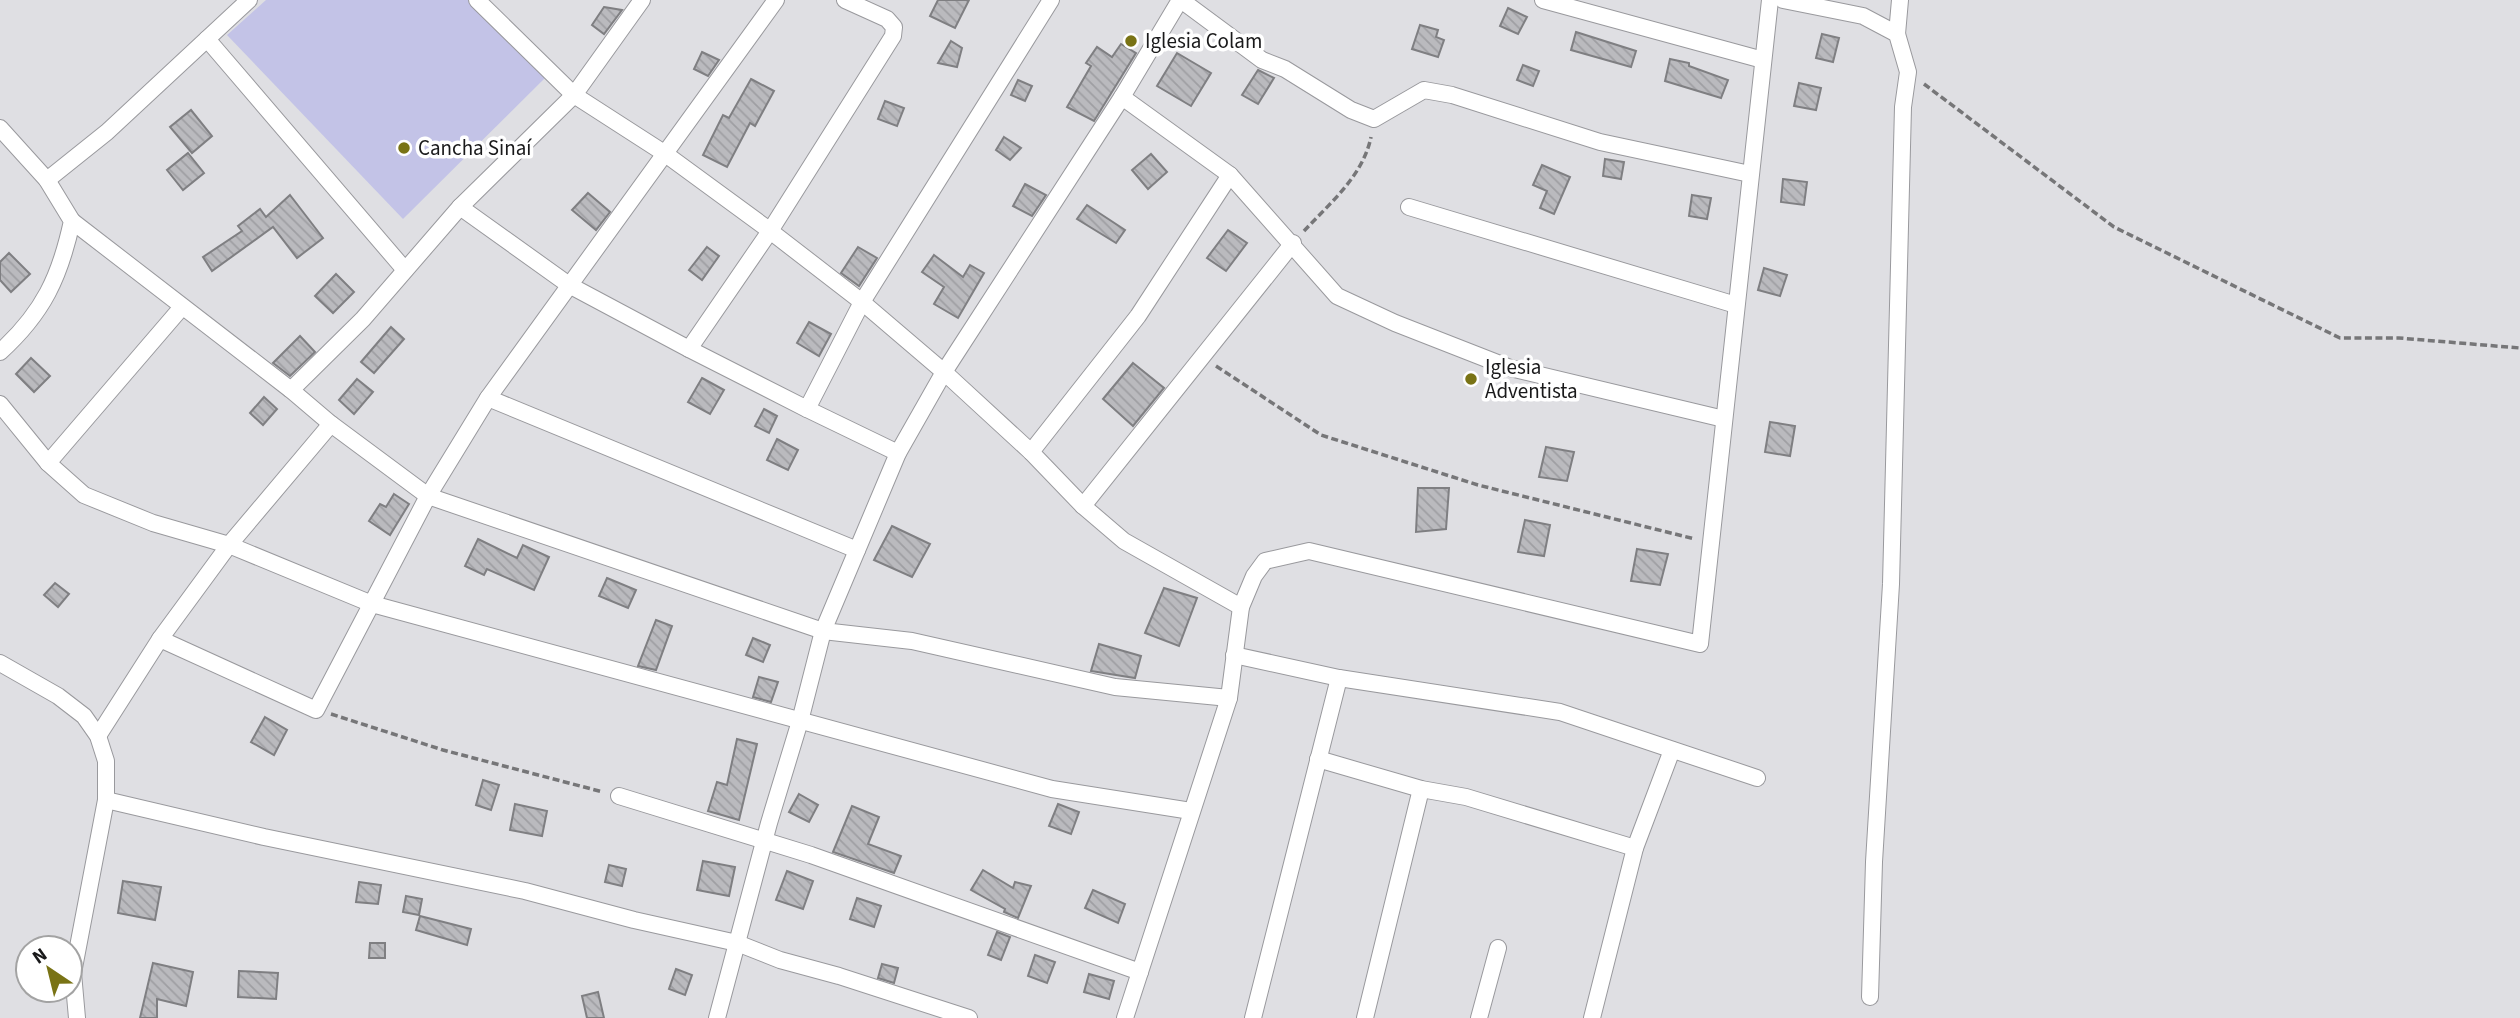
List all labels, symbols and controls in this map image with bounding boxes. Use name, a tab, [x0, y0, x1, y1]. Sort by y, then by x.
place label: Iglesia Colam	[1145, 26, 1262, 56]
marker: Iglesia Colam	[1123, 33, 1139, 49]
place label: Cancha Sinaí	[418, 133, 532, 163]
marker: Cancha Sinaí	[396, 140, 412, 156]
place label: Iglesia Adventista	[1485, 352, 1578, 406]
marker: Iglesia Adventista	[1463, 371, 1479, 387]
north arrow	[14, 934, 84, 1004]
text: N	[27, 942, 53, 971]

